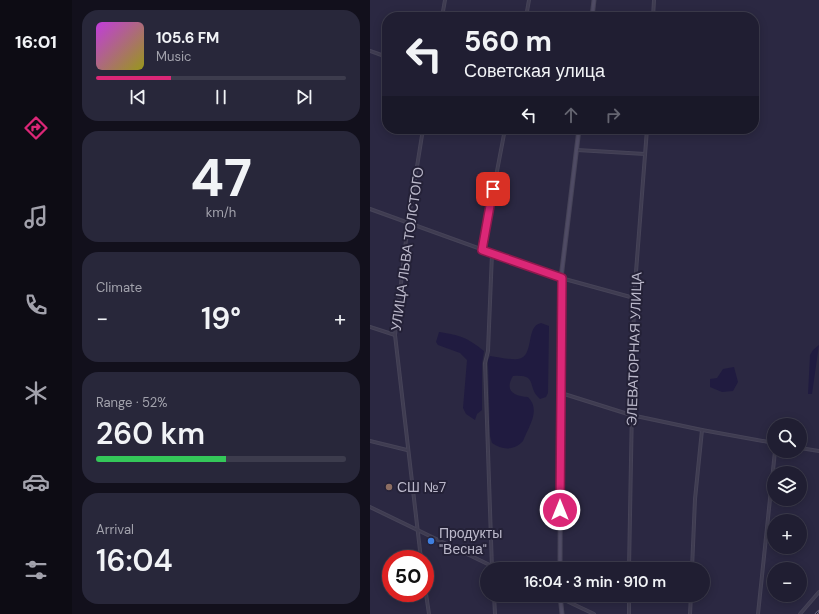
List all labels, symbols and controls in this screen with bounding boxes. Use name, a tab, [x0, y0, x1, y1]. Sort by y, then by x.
text: 560 m	[464, 23, 552, 60]
text: 105.6 FM	[156, 28, 219, 48]
icon: left	[398, 28, 450, 80]
text: 16:01	[15, 30, 57, 54]
text: Music	[156, 48, 191, 65]
text: Советская улица	[464, 59, 605, 83]
icon: previous	[127, 86, 149, 108]
icon: pause	[210, 86, 232, 108]
icon: next	[293, 86, 315, 108]
icon: left	[518, 104, 540, 126]
icon: ahead	[560, 104, 582, 126]
icon: right	[602, 104, 624, 126]
icon: directions	[22, 114, 50, 142]
text: 47	[190, 144, 252, 212]
street label: УЛИЦА ЛЬВА ТОЛСТОГО	[387, 166, 427, 332]
pin	[476, 172, 510, 206]
icon: arrive	[482, 178, 504, 200]
icon: music	[22, 203, 50, 231]
text: km/h	[206, 204, 236, 221]
street label: ЭЛЕВАТОРНАЯ УЛИЦА	[622, 271, 646, 426]
text: Climate	[96, 279, 142, 296]
icon: phone	[22, 291, 50, 319]
text: 19°	[201, 299, 241, 338]
text: −	[96, 304, 108, 333]
text: +	[334, 304, 346, 333]
icon: climate	[22, 379, 50, 407]
text: Range · 52%	[96, 394, 167, 411]
text: 260 km	[96, 414, 205, 453]
map controls	[767, 418, 807, 602]
button: search	[767, 418, 807, 458]
button: layers	[767, 466, 807, 506]
icon: car	[22, 468, 50, 496]
place label: СШ №7	[397, 478, 446, 496]
marker: СШ №7	[384, 482, 394, 492]
position arrow	[539, 489, 581, 531]
button: +	[767, 514, 807, 554]
text: Arrival	[96, 521, 134, 538]
place label: Продукты "Весна"	[439, 524, 502, 558]
marker: Продукты "Весна"	[426, 536, 436, 546]
text: 16:04	[96, 541, 173, 580]
speed limit sign: 50	[382, 550, 434, 602]
icon: filters	[22, 556, 50, 584]
button: −	[767, 562, 807, 602]
text: 16:04 · 3 min · 910 m	[524, 572, 666, 592]

